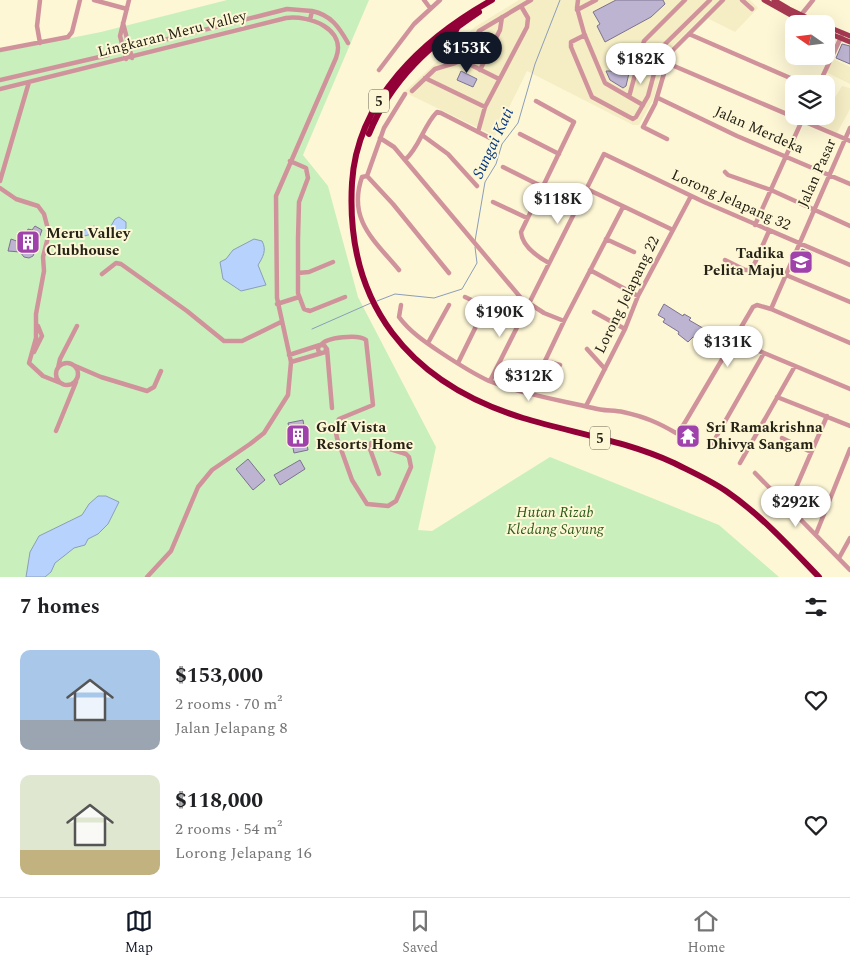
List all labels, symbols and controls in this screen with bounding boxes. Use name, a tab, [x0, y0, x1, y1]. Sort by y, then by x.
street label: Lingkaran Meru Valley	[95, 4, 250, 64]
north arrow	[785, 15, 835, 65]
map controls	[785, 15, 835, 125]
pin: $153K	[432, 32, 502, 74]
text: $153K	[443, 36, 491, 60]
pin: $182K	[606, 42, 676, 85]
text: $182K	[617, 47, 665, 71]
button: layers	[785, 75, 835, 125]
road number: 5	[369, 90, 389, 112]
street label: Jalan Merdeka	[711, 100, 808, 160]
water label: Sungai Kati	[466, 103, 520, 182]
street label: Jalan Pasar	[792, 135, 842, 211]
street label: Lorong Jelapang 32	[668, 163, 794, 237]
pin: $118K	[523, 182, 593, 225]
text: $118K	[534, 187, 582, 211]
place label: Meru Valley Clubhouse	[46, 222, 131, 262]
building icon: Meru Valley Clubhouse	[15, 229, 41, 255]
street label: Lorong Jelapang 22	[589, 232, 665, 358]
place label: Tadika Pelita Maju	[703, 242, 784, 282]
school or university icon: Tadika Pelita Maju	[788, 249, 814, 275]
pin: $190K	[465, 296, 535, 338]
text: $190K	[476, 300, 524, 324]
pin: $131K	[693, 326, 763, 368]
text: $131K	[704, 330, 752, 354]
pin: $312K	[494, 360, 564, 402]
text: $312K	[505, 364, 553, 388]
place label: Golf Vista Resorts Home	[316, 416, 413, 456]
place label: Sri Ramakrishna Dhivya Sangam	[706, 416, 823, 456]
building icon: Golf Vista Resorts Home	[285, 423, 311, 449]
temple icon: Sri Ramakrishna Dhivya Sangam	[675, 423, 701, 449]
road number: 5	[590, 426, 610, 449]
pin: $292K	[761, 486, 831, 528]
text: $292K	[772, 490, 820, 514]
park label: Hutan Rizab Kledang Sayung	[506, 501, 605, 541]
text: 7 homes	[20, 591, 100, 623]
icon: filters	[802, 593, 830, 621]
text: $153,000	[175, 660, 263, 692]
icon: home	[60, 670, 120, 730]
icon: heart	[802, 686, 830, 714]
text: 2 rooms · 70 m²	[175, 692, 282, 716]
text: Jalan Jelapang 8	[175, 716, 287, 740]
text: $118,000	[175, 785, 263, 817]
icon: home	[60, 795, 120, 855]
icon: heart	[802, 811, 830, 839]
text: 2 rooms · 54 m²	[175, 817, 282, 841]
text: Lorong Jelapang 16	[175, 841, 312, 865]
tab: Map	[125, 907, 153, 958]
tab: Saved	[402, 907, 438, 958]
tab: Home	[688, 907, 725, 958]

